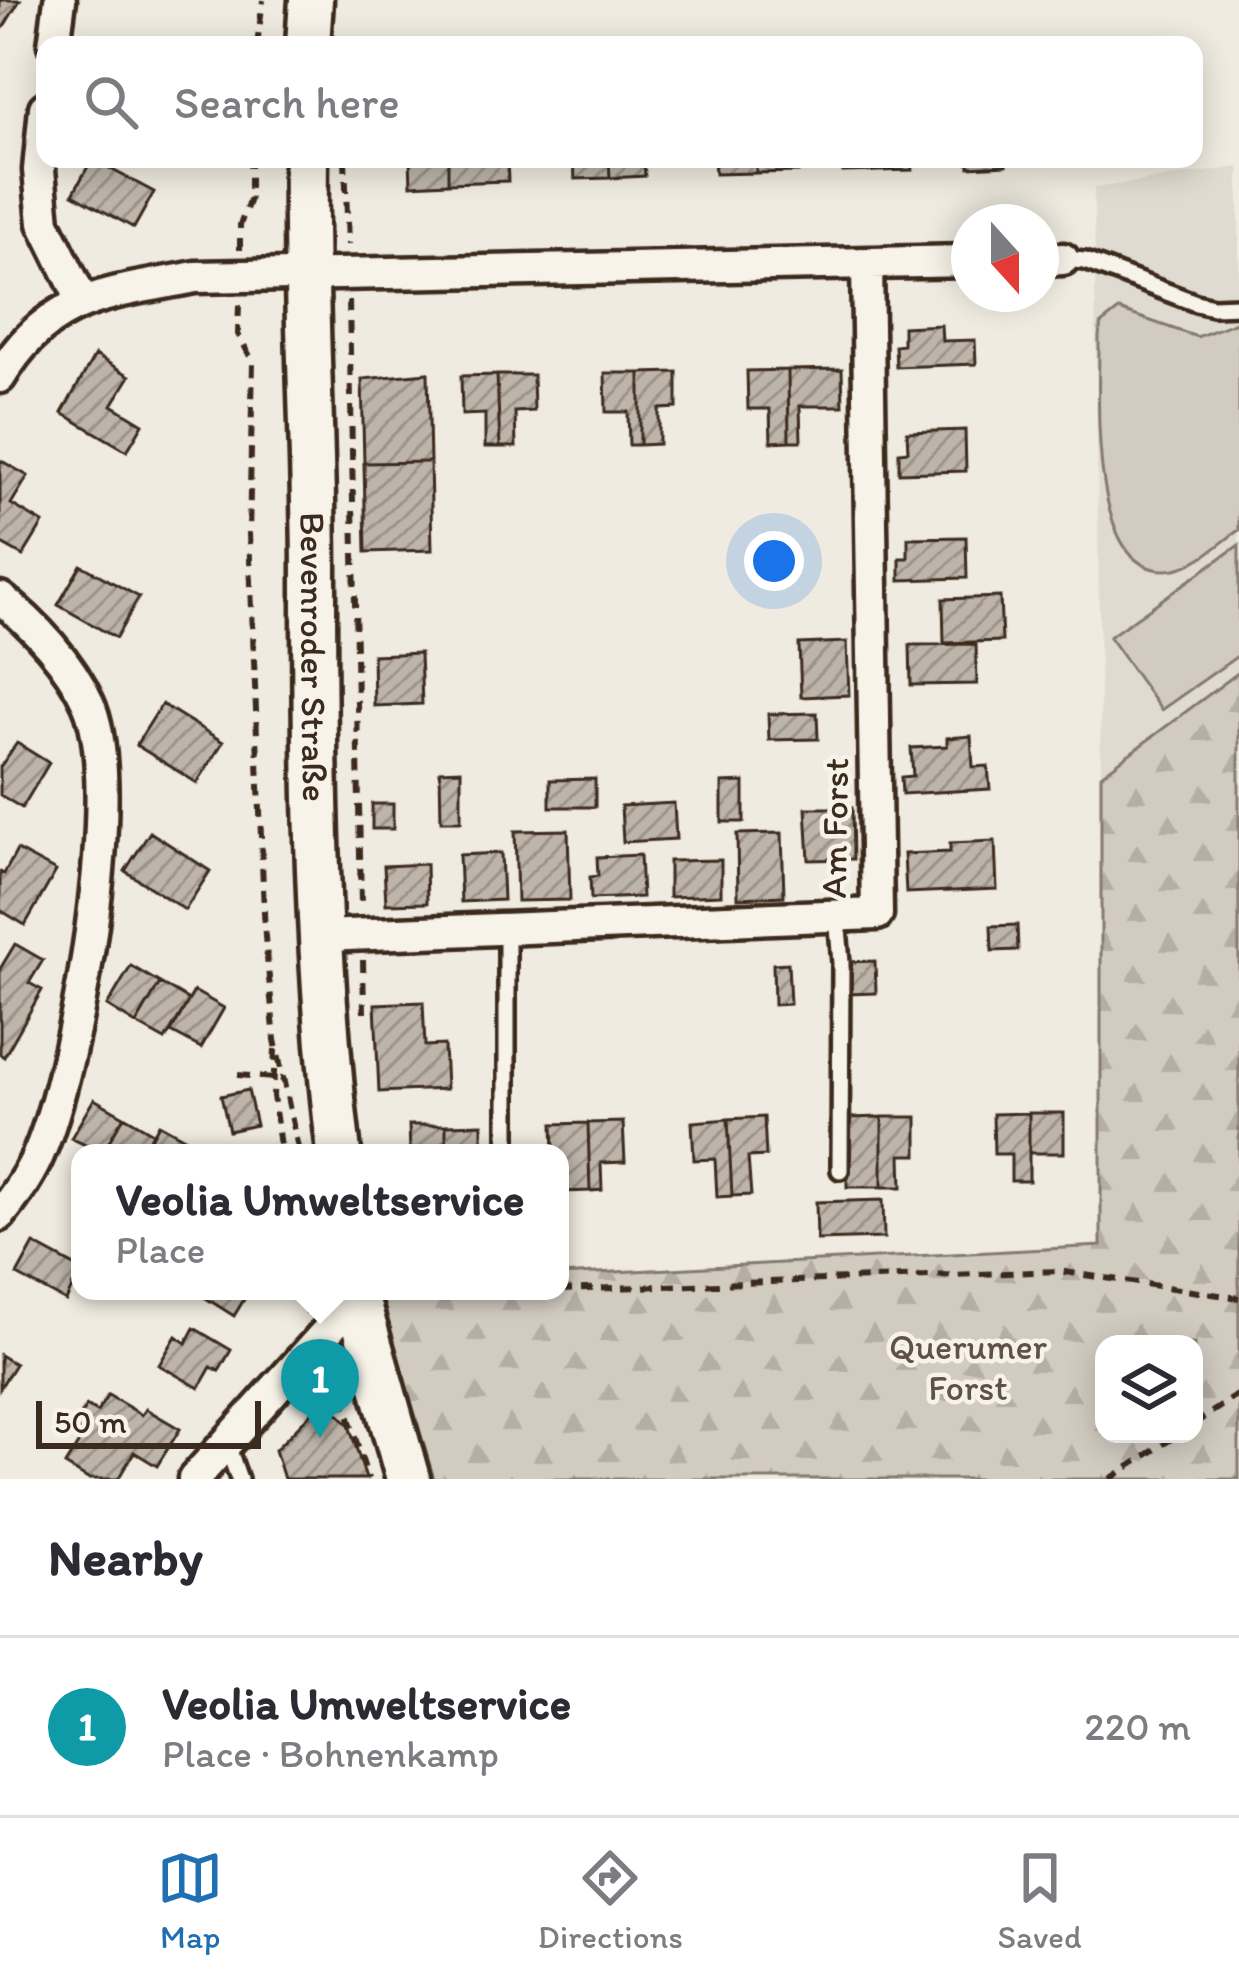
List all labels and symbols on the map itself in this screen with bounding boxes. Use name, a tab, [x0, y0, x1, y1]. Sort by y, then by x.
north arrow	[951, 204, 1059, 312]
street label: Bevenroder Straße	[291, 512, 337, 802]
your location	[744, 531, 804, 591]
street label: Am Forst	[812, 757, 857, 899]
park label: Querumer Forst	[889, 1325, 1048, 1409]
pin: 1	[281, 1339, 359, 1438]
scale bar	[36, 1395, 261, 1448]

